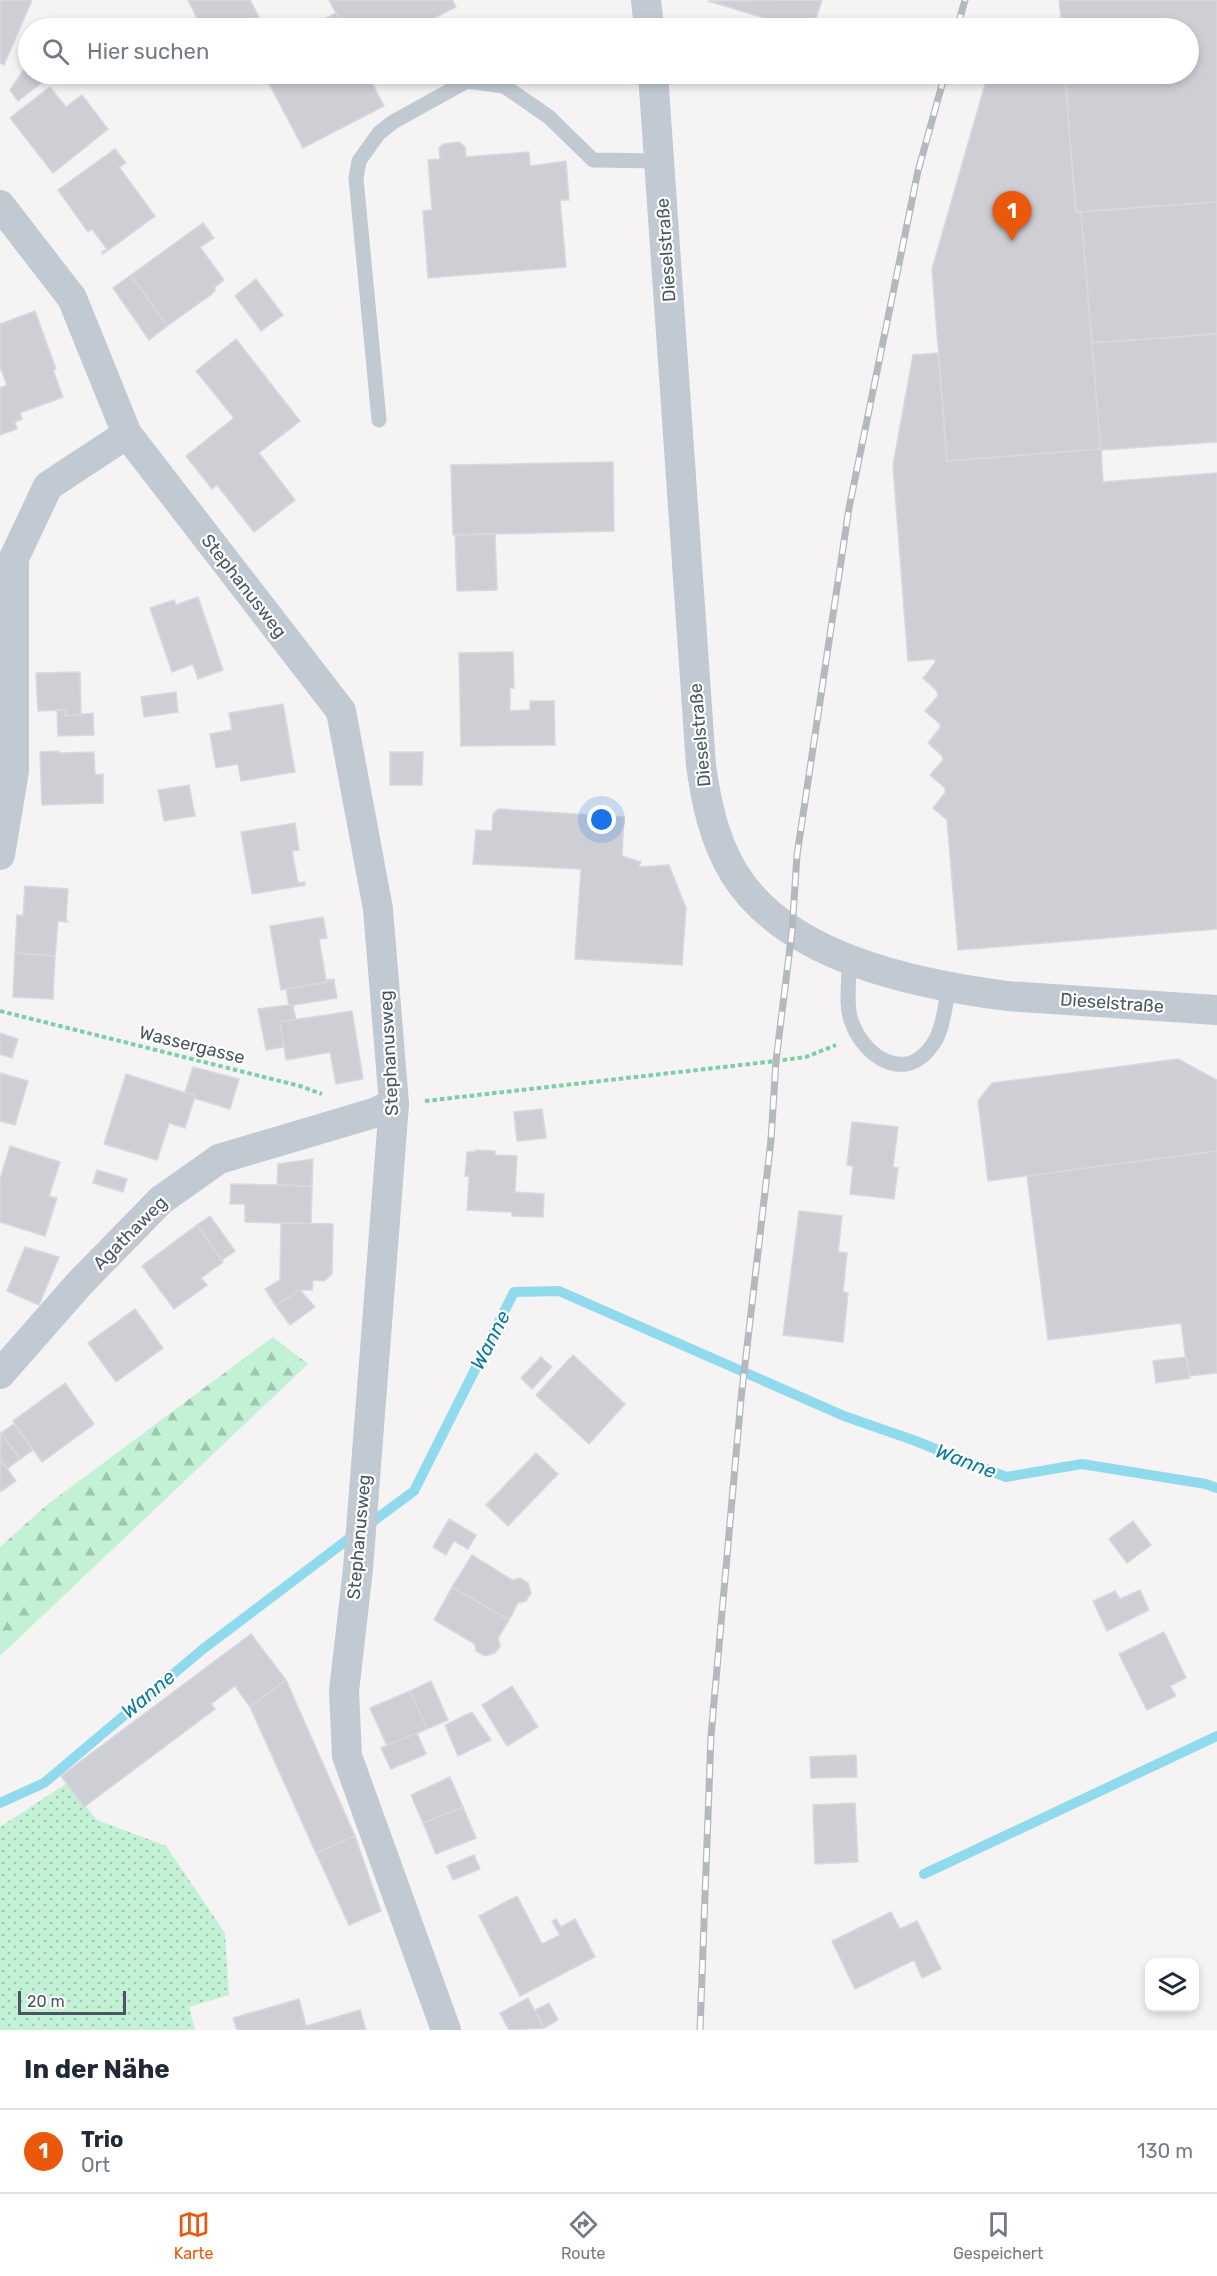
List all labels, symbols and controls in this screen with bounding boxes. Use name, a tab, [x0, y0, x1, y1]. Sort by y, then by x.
search box	[18, 18, 1199, 84]
icon: search	[39, 35, 72, 68]
text: Hier suchen	[87, 38, 209, 65]
pin: 1	[992, 192, 1032, 241]
street label: Dieselstraße	[651, 197, 681, 303]
street label: Stephanusweg	[197, 530, 291, 642]
street label: Dieselstraße	[685, 682, 715, 788]
your location	[587, 805, 616, 834]
street label: Dieselstraße	[1059, 988, 1165, 1018]
street label: Stephanusweg	[375, 990, 403, 1116]
street label: Wassergasse	[137, 1021, 247, 1069]
street label: Agathaweg	[88, 1191, 172, 1275]
water label: Wanne	[465, 1307, 515, 1373]
water label: Wanne	[932, 1439, 1000, 1483]
street label: Stephanusweg	[343, 1473, 375, 1601]
water label: Wanne	[116, 1665, 180, 1723]
map controls	[1145, 1958, 1199, 2012]
button: layers	[1145, 1958, 1199, 2012]
scale bar	[18, 1988, 126, 2016]
text: 20 m	[27, 1992, 65, 2011]
text: In der Nähe	[24, 2054, 170, 2085]
text: Trio	[81, 2126, 123, 2153]
text: 1	[39, 2139, 48, 2163]
text: 130 m	[1137, 2139, 1193, 2163]
text: Ort	[81, 2153, 110, 2177]
tab: Karte	[174, 2208, 213, 2263]
tab: Route	[561, 2208, 605, 2263]
tab: Gespeichert	[953, 2208, 1043, 2263]

